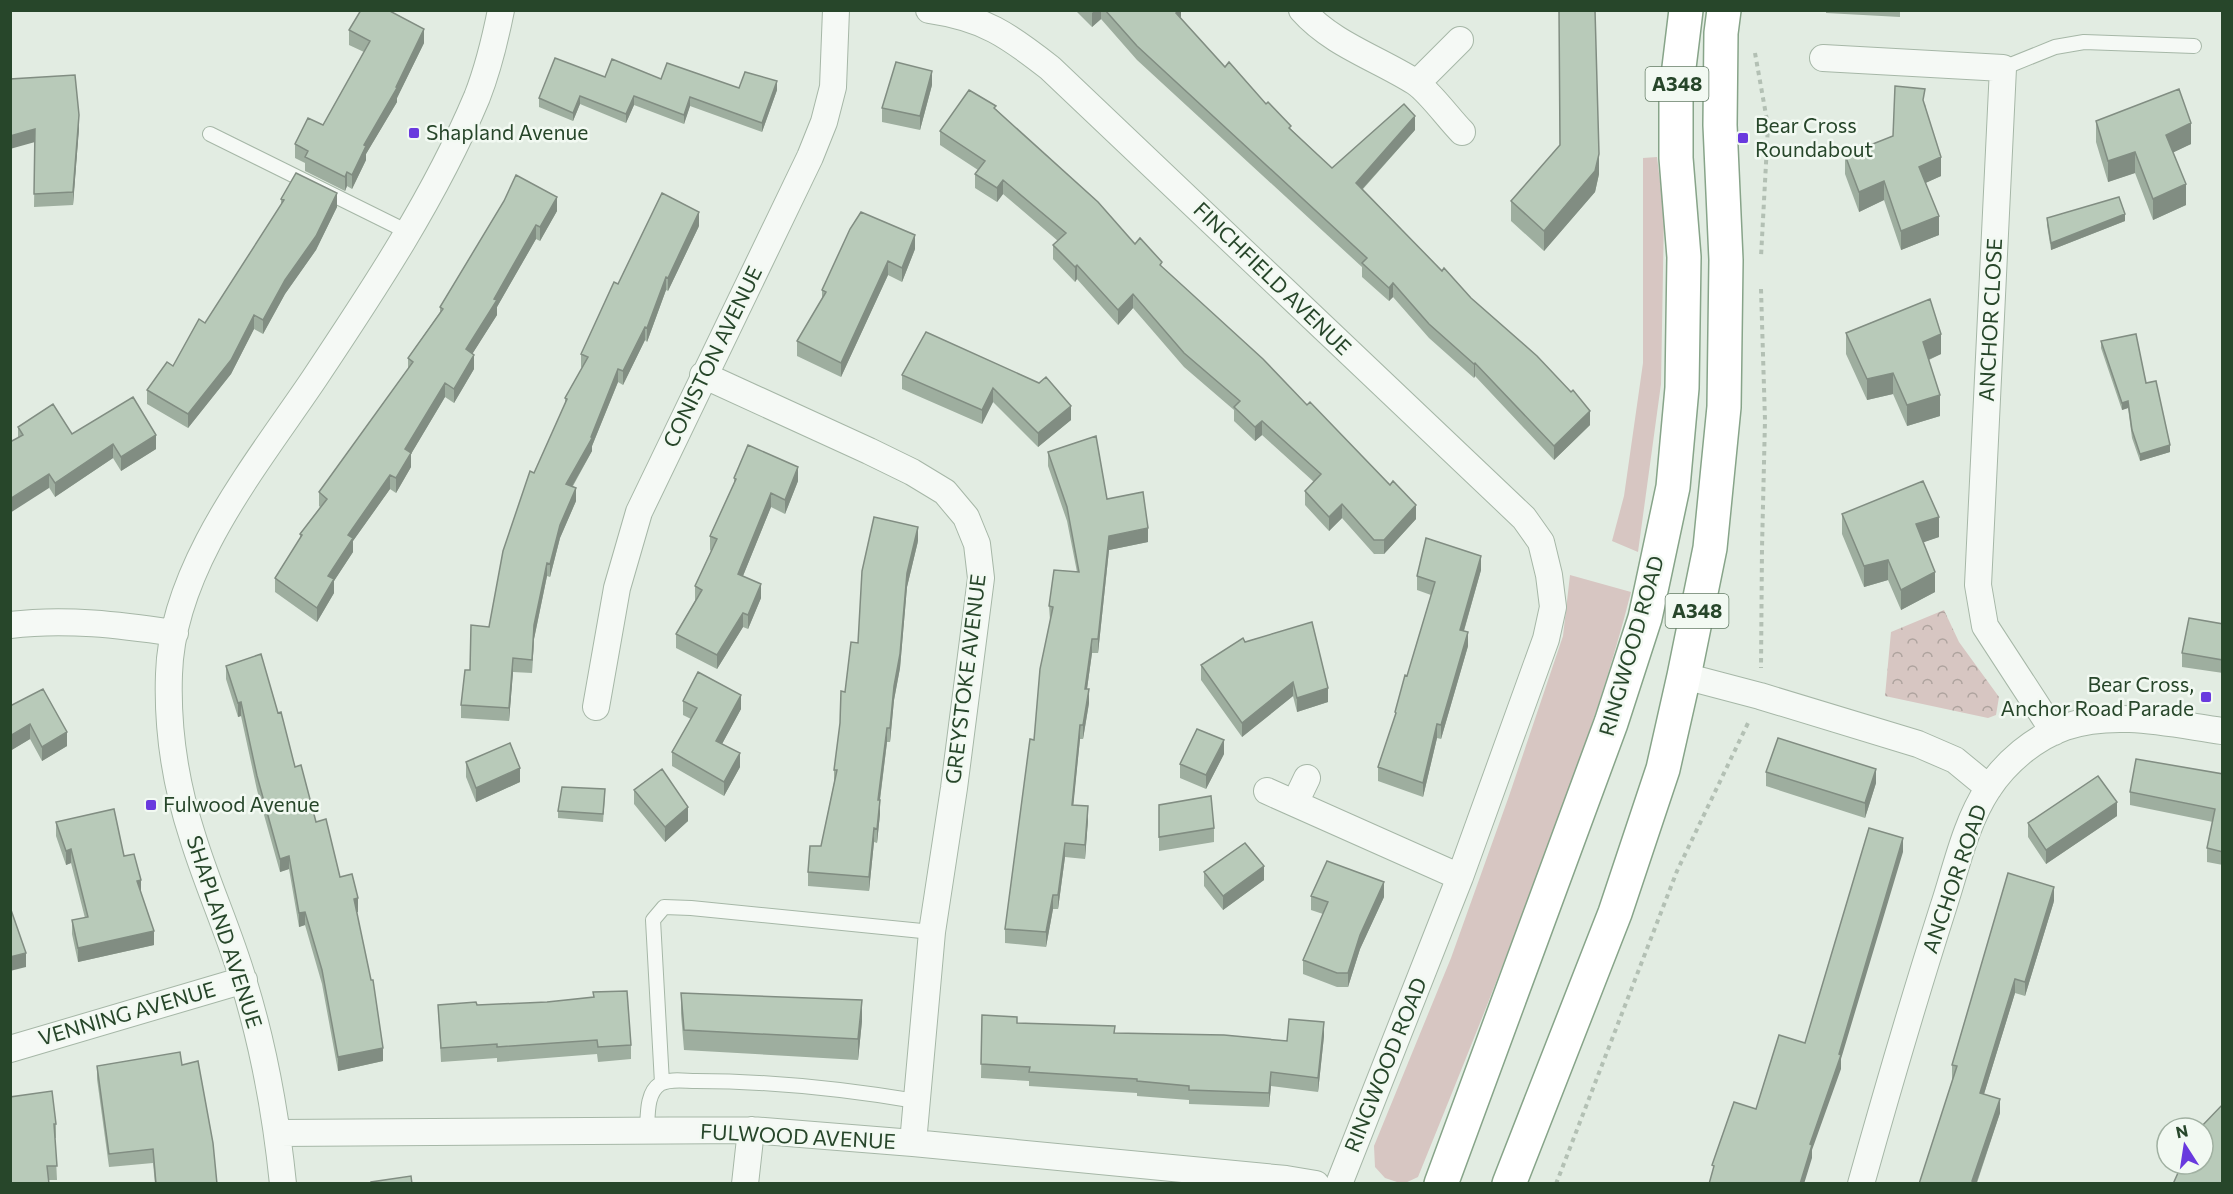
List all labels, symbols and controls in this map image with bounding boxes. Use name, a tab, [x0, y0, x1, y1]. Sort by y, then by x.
road number: A348	[1646, 67, 1708, 101]
place label: Bear Cross Roundabout	[1755, 112, 1873, 161]
place label: Shapland Avenue	[426, 119, 588, 144]
marker: Shapland Avenue	[407, 126, 421, 140]
marker: Bear Cross Roundabout	[1736, 131, 1750, 145]
street label: FINCHFIELD AVENUE	[1189, 196, 1357, 360]
street label: ANCHOR CLOSE	[1973, 238, 2006, 402]
street label: CONISTON AVENUE	[657, 262, 766, 451]
street label: RINGWOOD ROAD	[1593, 553, 1668, 738]
street label: GREYSTOKE AVENUE	[939, 572, 990, 785]
road number: A348	[1666, 594, 1728, 628]
place label: Bear Cross, Anchor Road Parade	[2001, 671, 2194, 720]
marker: Bear Cross, Anchor Road Parade	[2199, 690, 2213, 704]
place label: Fulwood Avenue	[163, 791, 320, 816]
marker: Fulwood Avenue	[144, 798, 158, 812]
street label: ANCHOR ROAD	[1916, 801, 1991, 956]
street label: SHAPLAND AVENUE	[182, 832, 268, 1031]
street label: RINGWOOD ROAD	[1338, 973, 1431, 1155]
street label: VENNING AVENUE	[35, 975, 218, 1050]
north arrow	[2155, 1116, 2215, 1176]
street label: FULWOOD AVENUE	[700, 1118, 897, 1153]
text: N	[2174, 1120, 2190, 1141]

